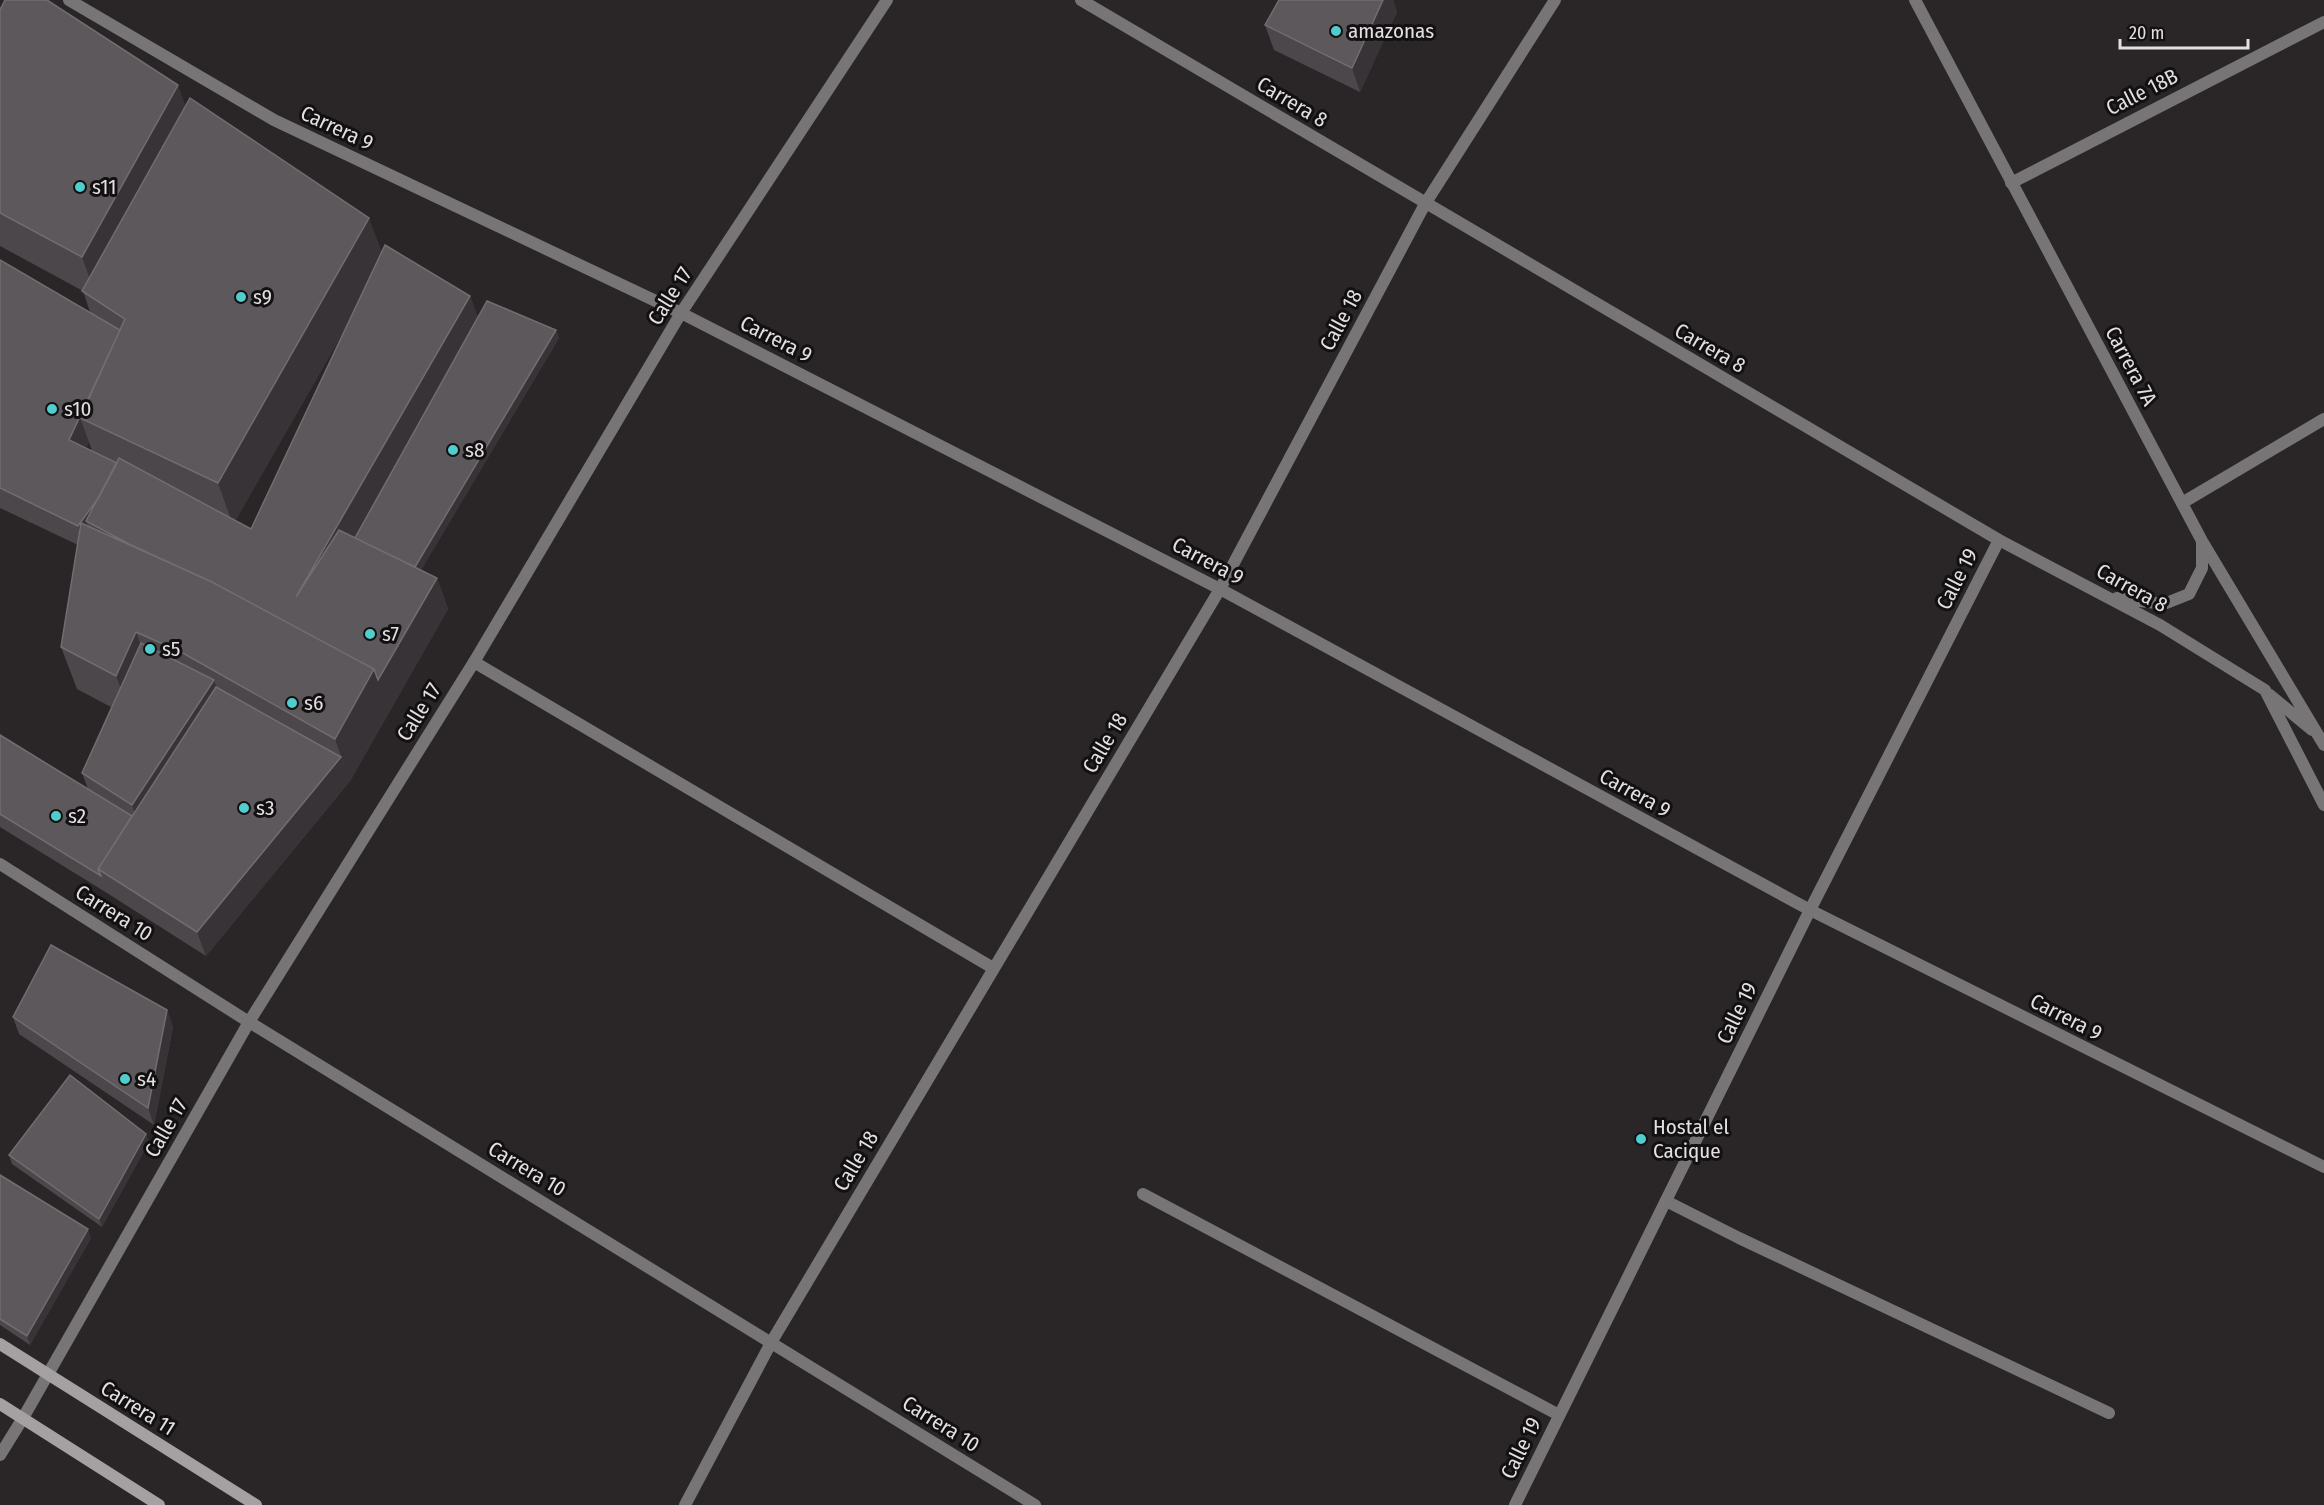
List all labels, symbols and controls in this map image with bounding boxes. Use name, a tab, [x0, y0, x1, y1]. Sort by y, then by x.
scale bar	[2120, 12, 2248, 50]
place label: amazonas	[1348, 18, 1434, 44]
text: 20 m	[2129, 22, 2164, 44]
marker: amazonas	[1329, 24, 1343, 38]
street label: Calle 18B	[2102, 63, 2182, 121]
street label: Carrera 8	[1252, 71, 1332, 133]
street label: Carrera 9	[296, 100, 378, 156]
place label: s11	[92, 174, 116, 200]
marker: s11	[73, 180, 87, 194]
street label: Calle 17	[642, 262, 698, 330]
place label: s9	[253, 284, 272, 310]
street label: Calle 18	[1314, 285, 1368, 355]
marker: s9	[234, 290, 248, 304]
street label: Carrera 9	[736, 310, 816, 368]
street label: Carrera 8	[1670, 317, 1750, 379]
street label: Carrera 7A	[2099, 322, 2163, 410]
place label: s10	[64, 396, 91, 422]
marker: s10	[45, 402, 59, 416]
place label: s8	[465, 437, 484, 463]
marker: s8	[446, 443, 460, 457]
street label: Carrera 9	[1168, 531, 1248, 591]
street label: Calle 19	[1931, 544, 1983, 614]
street label: Carrera 8	[2092, 558, 2172, 618]
place label: s7	[382, 621, 399, 647]
marker: s7	[363, 627, 377, 641]
place label: s5	[162, 636, 180, 662]
marker: s5	[143, 642, 157, 656]
street label: Calle 17	[391, 678, 447, 746]
place label: s6	[304, 690, 323, 716]
marker: s6	[285, 696, 299, 710]
street label: Calle 18	[1077, 708, 1133, 778]
street label: Carrera 9	[1595, 763, 1675, 823]
place label: s3	[256, 795, 274, 821]
marker: s3	[237, 801, 251, 815]
place label: s2	[68, 803, 86, 829]
marker: s2	[49, 809, 63, 823]
street label: Carrera 10	[71, 879, 157, 947]
street label: Calle 19	[1711, 978, 1763, 1048]
street label: Carrera 9	[2026, 988, 2106, 1046]
place label: s4	[137, 1066, 156, 1092]
marker: s4	[118, 1072, 132, 1086]
street label: Calle 17	[139, 1094, 193, 1162]
place label: Hostal el Cacique	[1653, 1114, 1729, 1164]
street label: Calle 18	[828, 1126, 884, 1196]
marker: Hostal el Cacique	[1634, 1132, 1648, 1146]
street label: Carrera 10	[483, 1136, 571, 1202]
street label: Carrera 11	[96, 1375, 180, 1441]
street label: Carrera 10	[898, 1390, 984, 1458]
street label: Calle 19	[1495, 1413, 1547, 1483]

